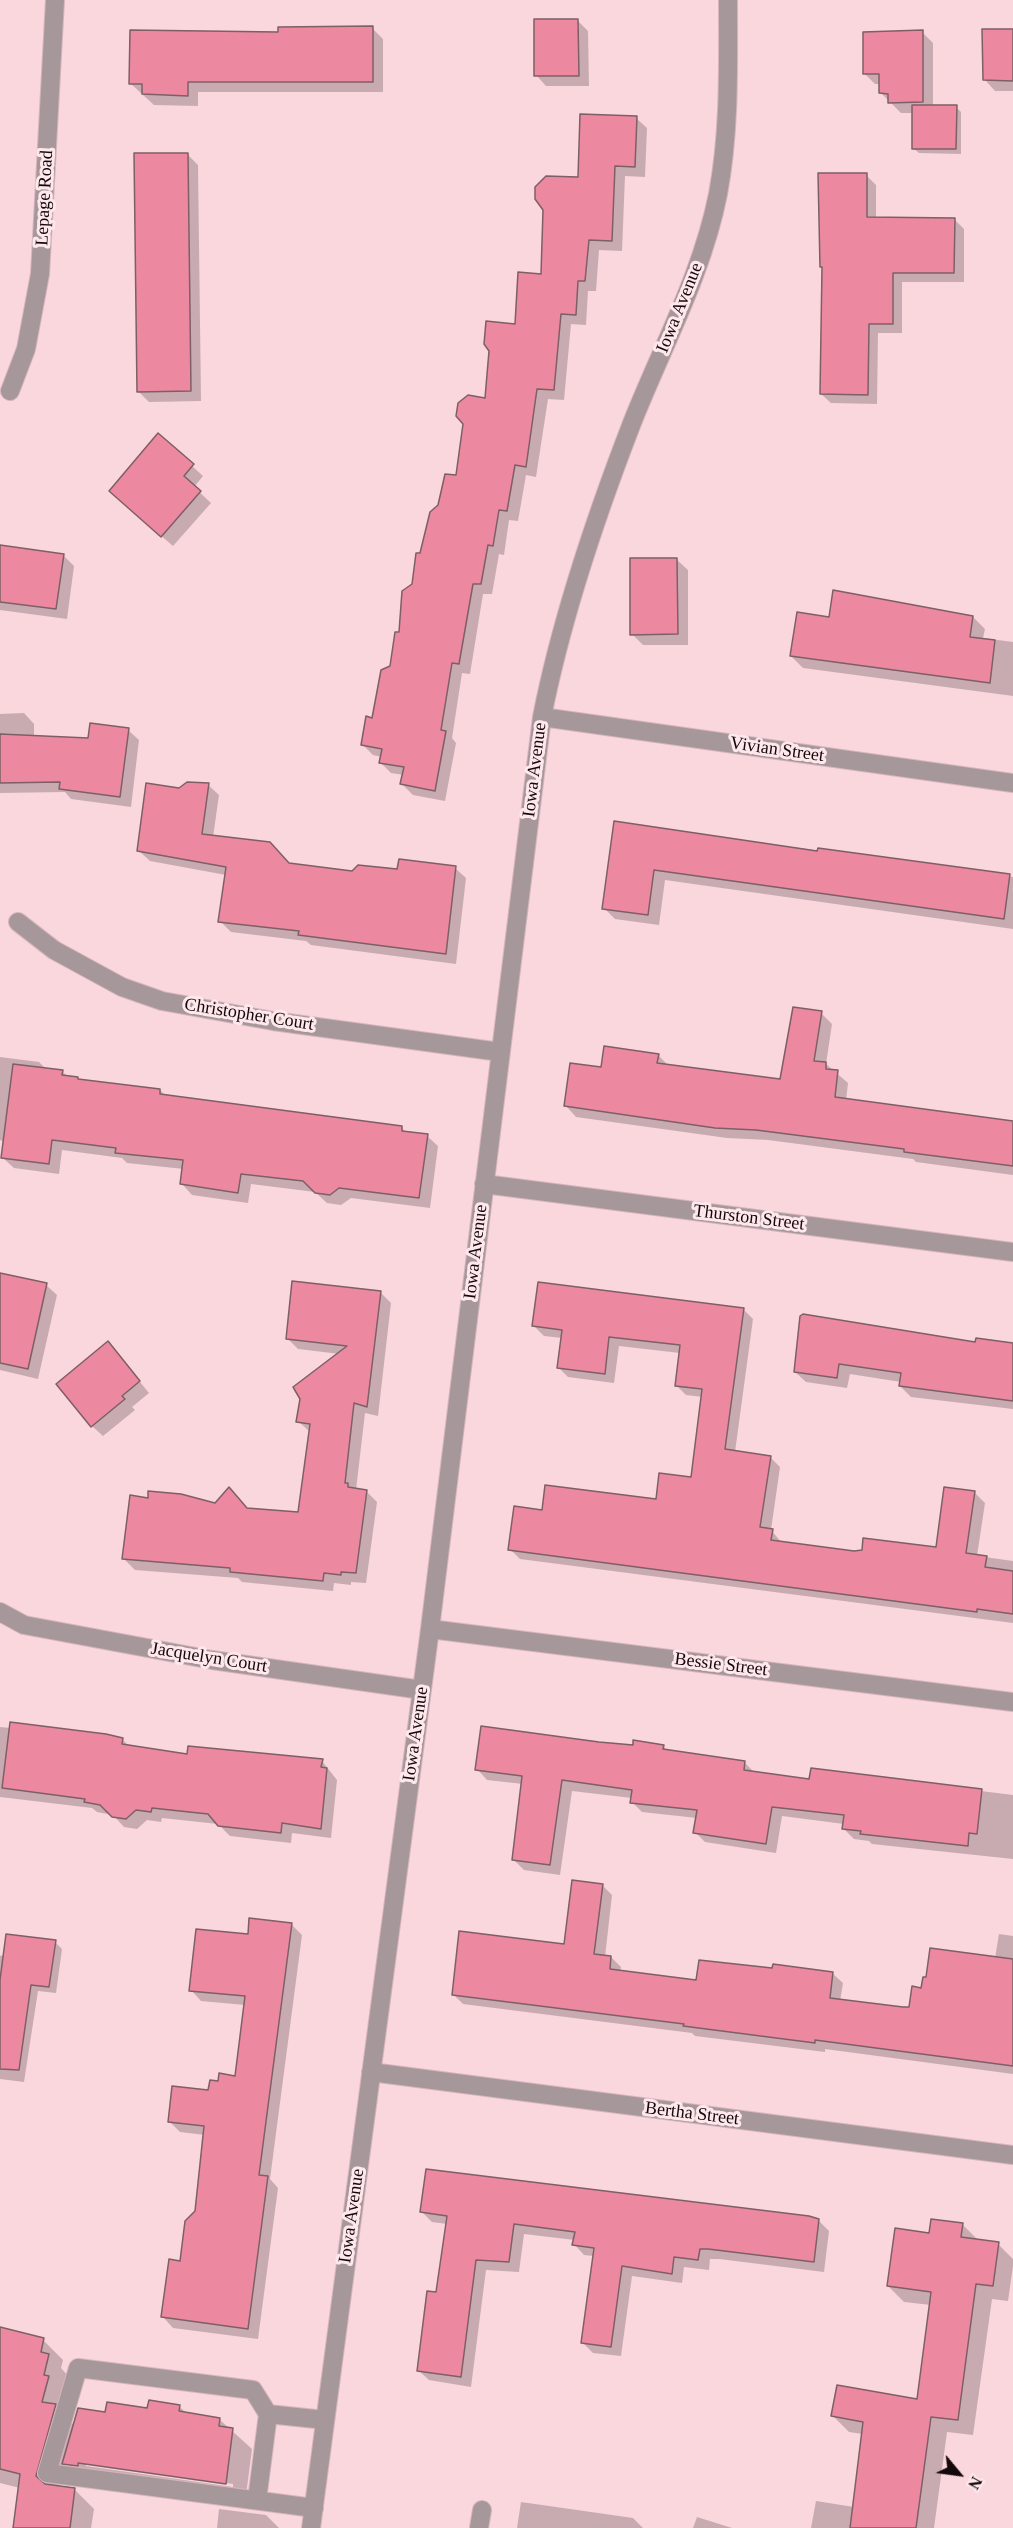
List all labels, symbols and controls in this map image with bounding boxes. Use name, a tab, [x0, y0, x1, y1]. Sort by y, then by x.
street label: Lepage Road	[32, 150, 58, 246]
street label: Iowa Avenue	[652, 260, 708, 356]
street label: Iowa Avenue	[518, 721, 552, 819]
street label: Vivian Street	[729, 733, 825, 767]
street label: Christopher Court	[183, 994, 315, 1036]
street label: Thurston Street	[692, 1200, 806, 1236]
street label: Iowa Avenue	[459, 1203, 493, 1301]
street label: Jacquelyn Court	[149, 1638, 269, 1678]
street label: Bessie Street	[673, 1649, 769, 1681]
street label: Iowa Avenue	[399, 1685, 433, 1783]
street label: Bertha Street	[644, 2098, 740, 2130]
street label: Iowa Avenue	[335, 2167, 369, 2265]
north arrow	[929, 2444, 989, 2504]
text: N	[965, 2474, 985, 2492]

